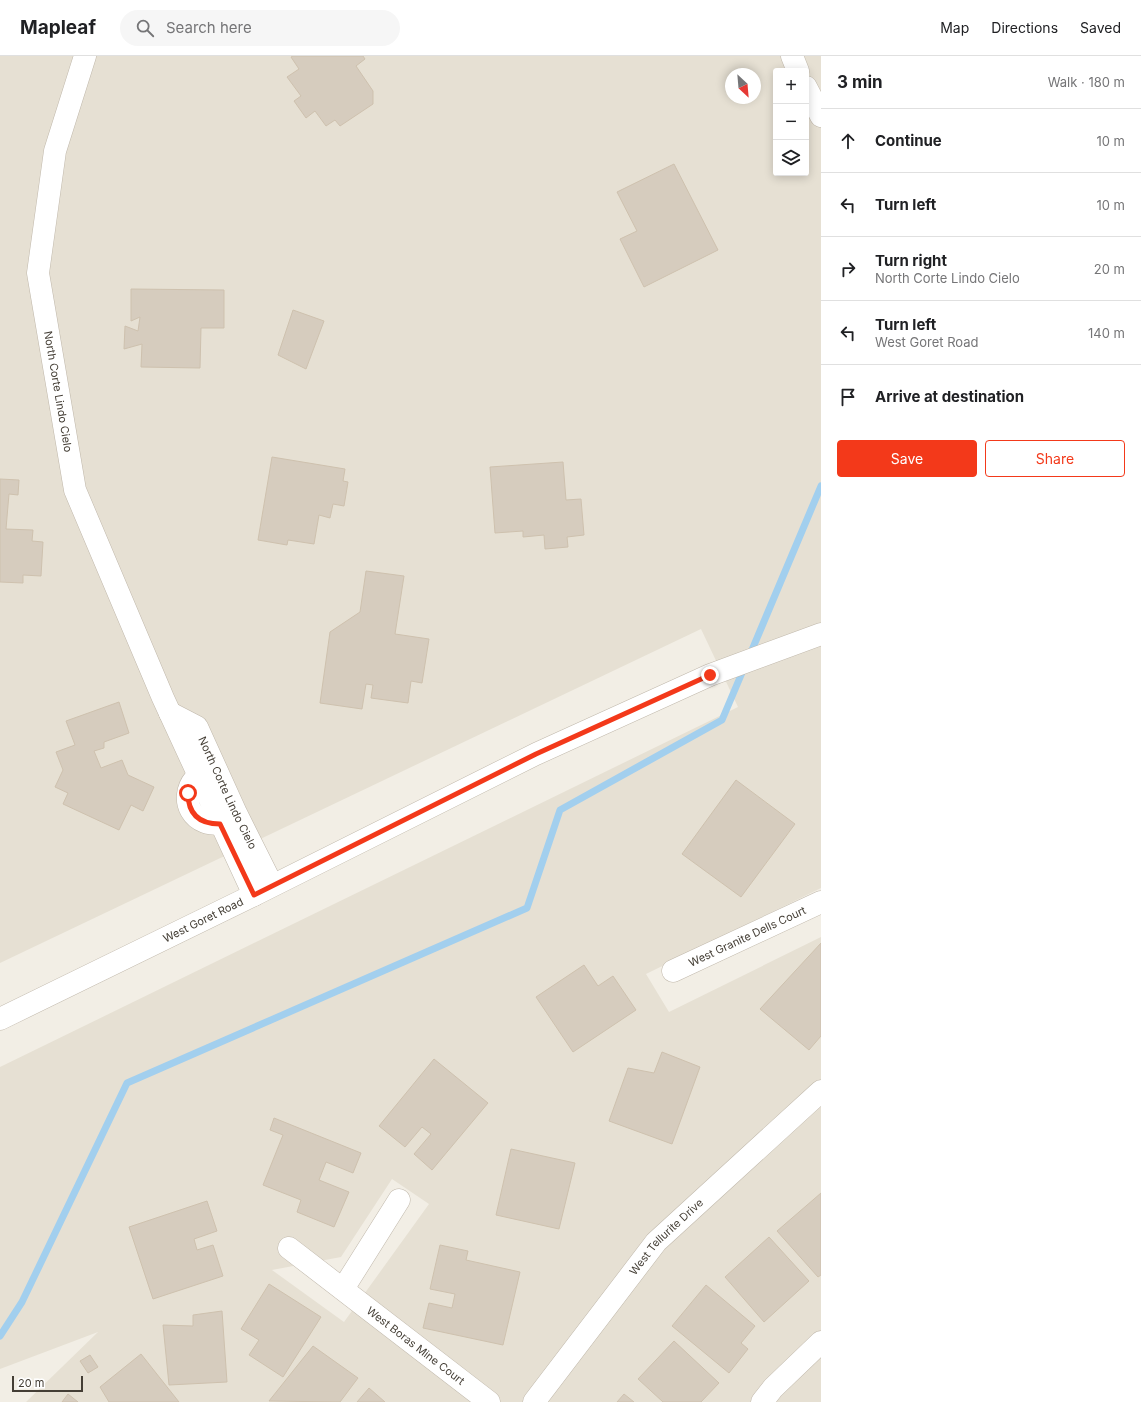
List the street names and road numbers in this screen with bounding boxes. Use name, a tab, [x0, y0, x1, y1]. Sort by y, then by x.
street label: North Corte Lindo Cielo	[41, 330, 75, 454]
street label: North Corte Lindo Cielo	[195, 734, 260, 852]
street label: West Goret Road	[161, 894, 246, 945]
street label: West Granite Dells Court	[686, 903, 809, 970]
street label: West Tellurite Drive	[626, 1195, 706, 1278]
street label: West Boras Mine Court	[364, 1303, 468, 1388]

